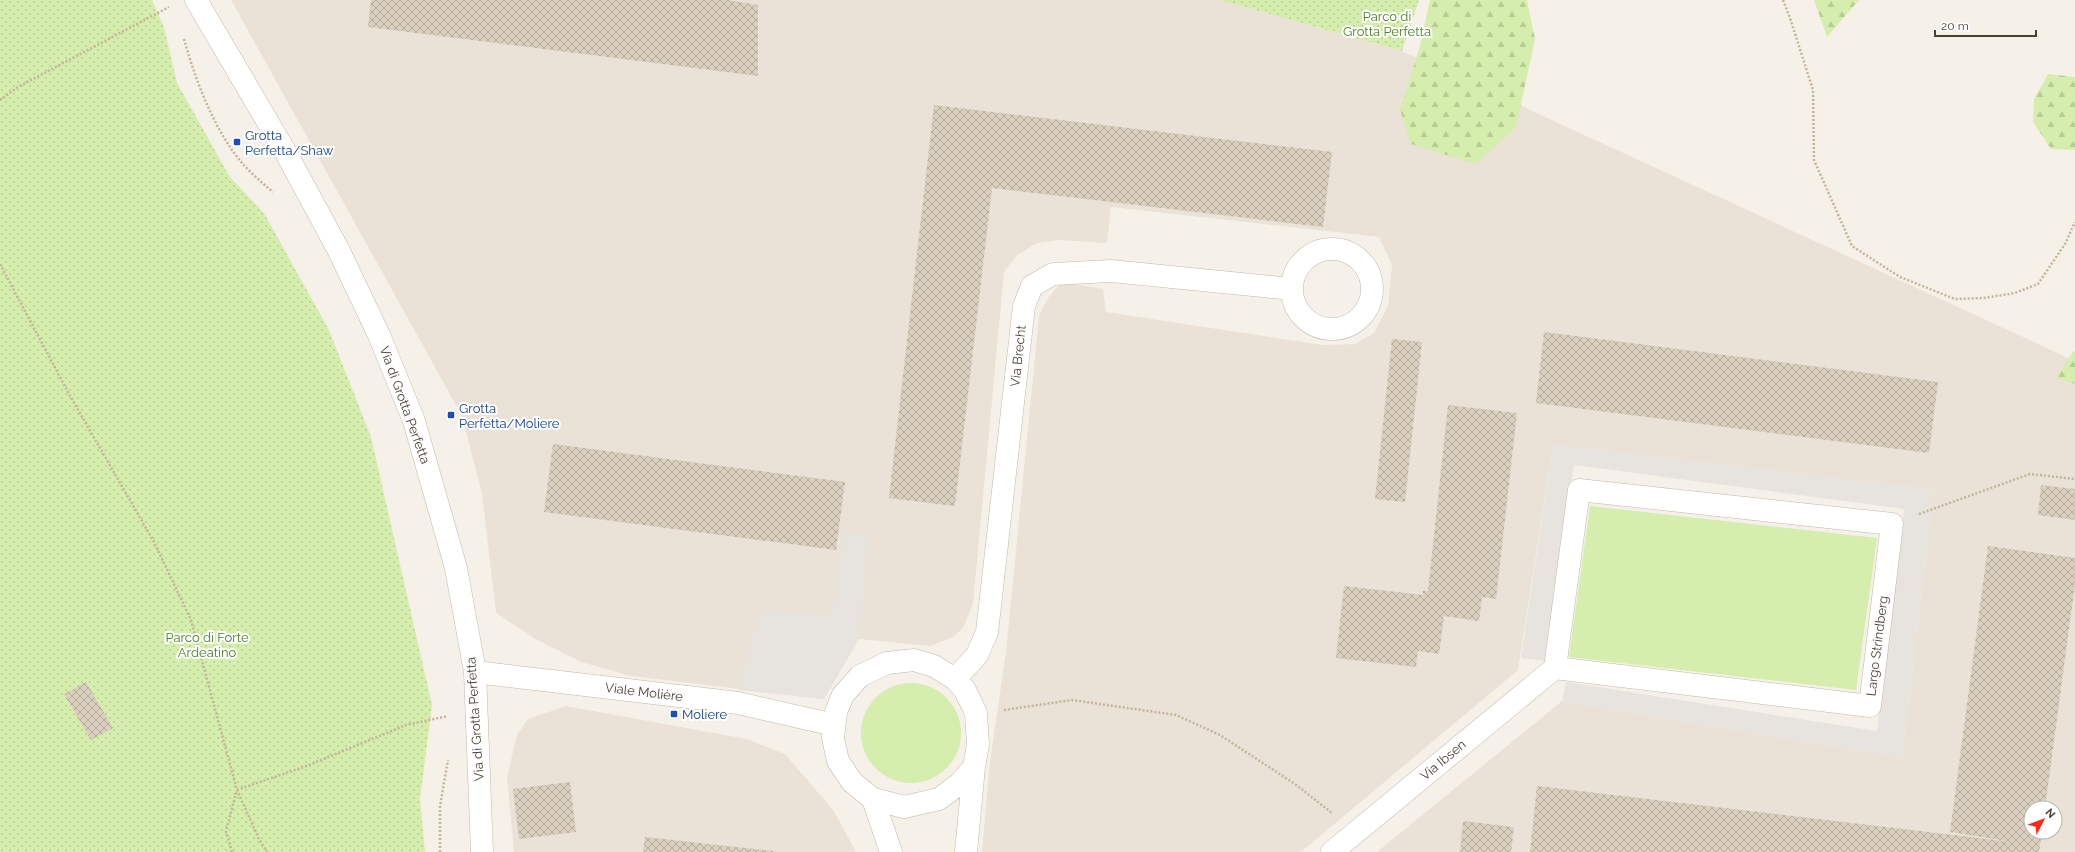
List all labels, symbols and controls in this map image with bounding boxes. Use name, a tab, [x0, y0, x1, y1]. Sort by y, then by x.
park label: Parco di Grotta Perfetta	[1343, 9, 1431, 39]
scale bar	[1935, 12, 2036, 38]
text: 20 m	[1941, 19, 1969, 33]
place label: Grotta Perfetta/Shaw	[245, 128, 334, 158]
marker: Grotta Perfetta/Shaw	[232, 137, 242, 147]
street label: Via Brecht	[1007, 324, 1029, 387]
street label: Via di Grotta Perfetta	[377, 344, 433, 466]
place label: Grotta Perfetta/Moliere	[459, 401, 560, 431]
marker: Grotta Perfetta/Moliere	[446, 410, 456, 420]
street label: Largo Strindberg	[1863, 595, 1891, 697]
park label: Parco di Forte Ardeatino	[165, 630, 249, 660]
street label: Via di Grotta Perfetta	[463, 656, 487, 782]
street label: Viale Molière	[604, 680, 684, 704]
place label: Moliere	[682, 707, 727, 722]
marker: Moliere	[669, 709, 679, 719]
street label: Via Ibsen	[1417, 737, 1469, 783]
north arrow	[2023, 800, 2063, 840]
text: N	[2042, 806, 2058, 821]

